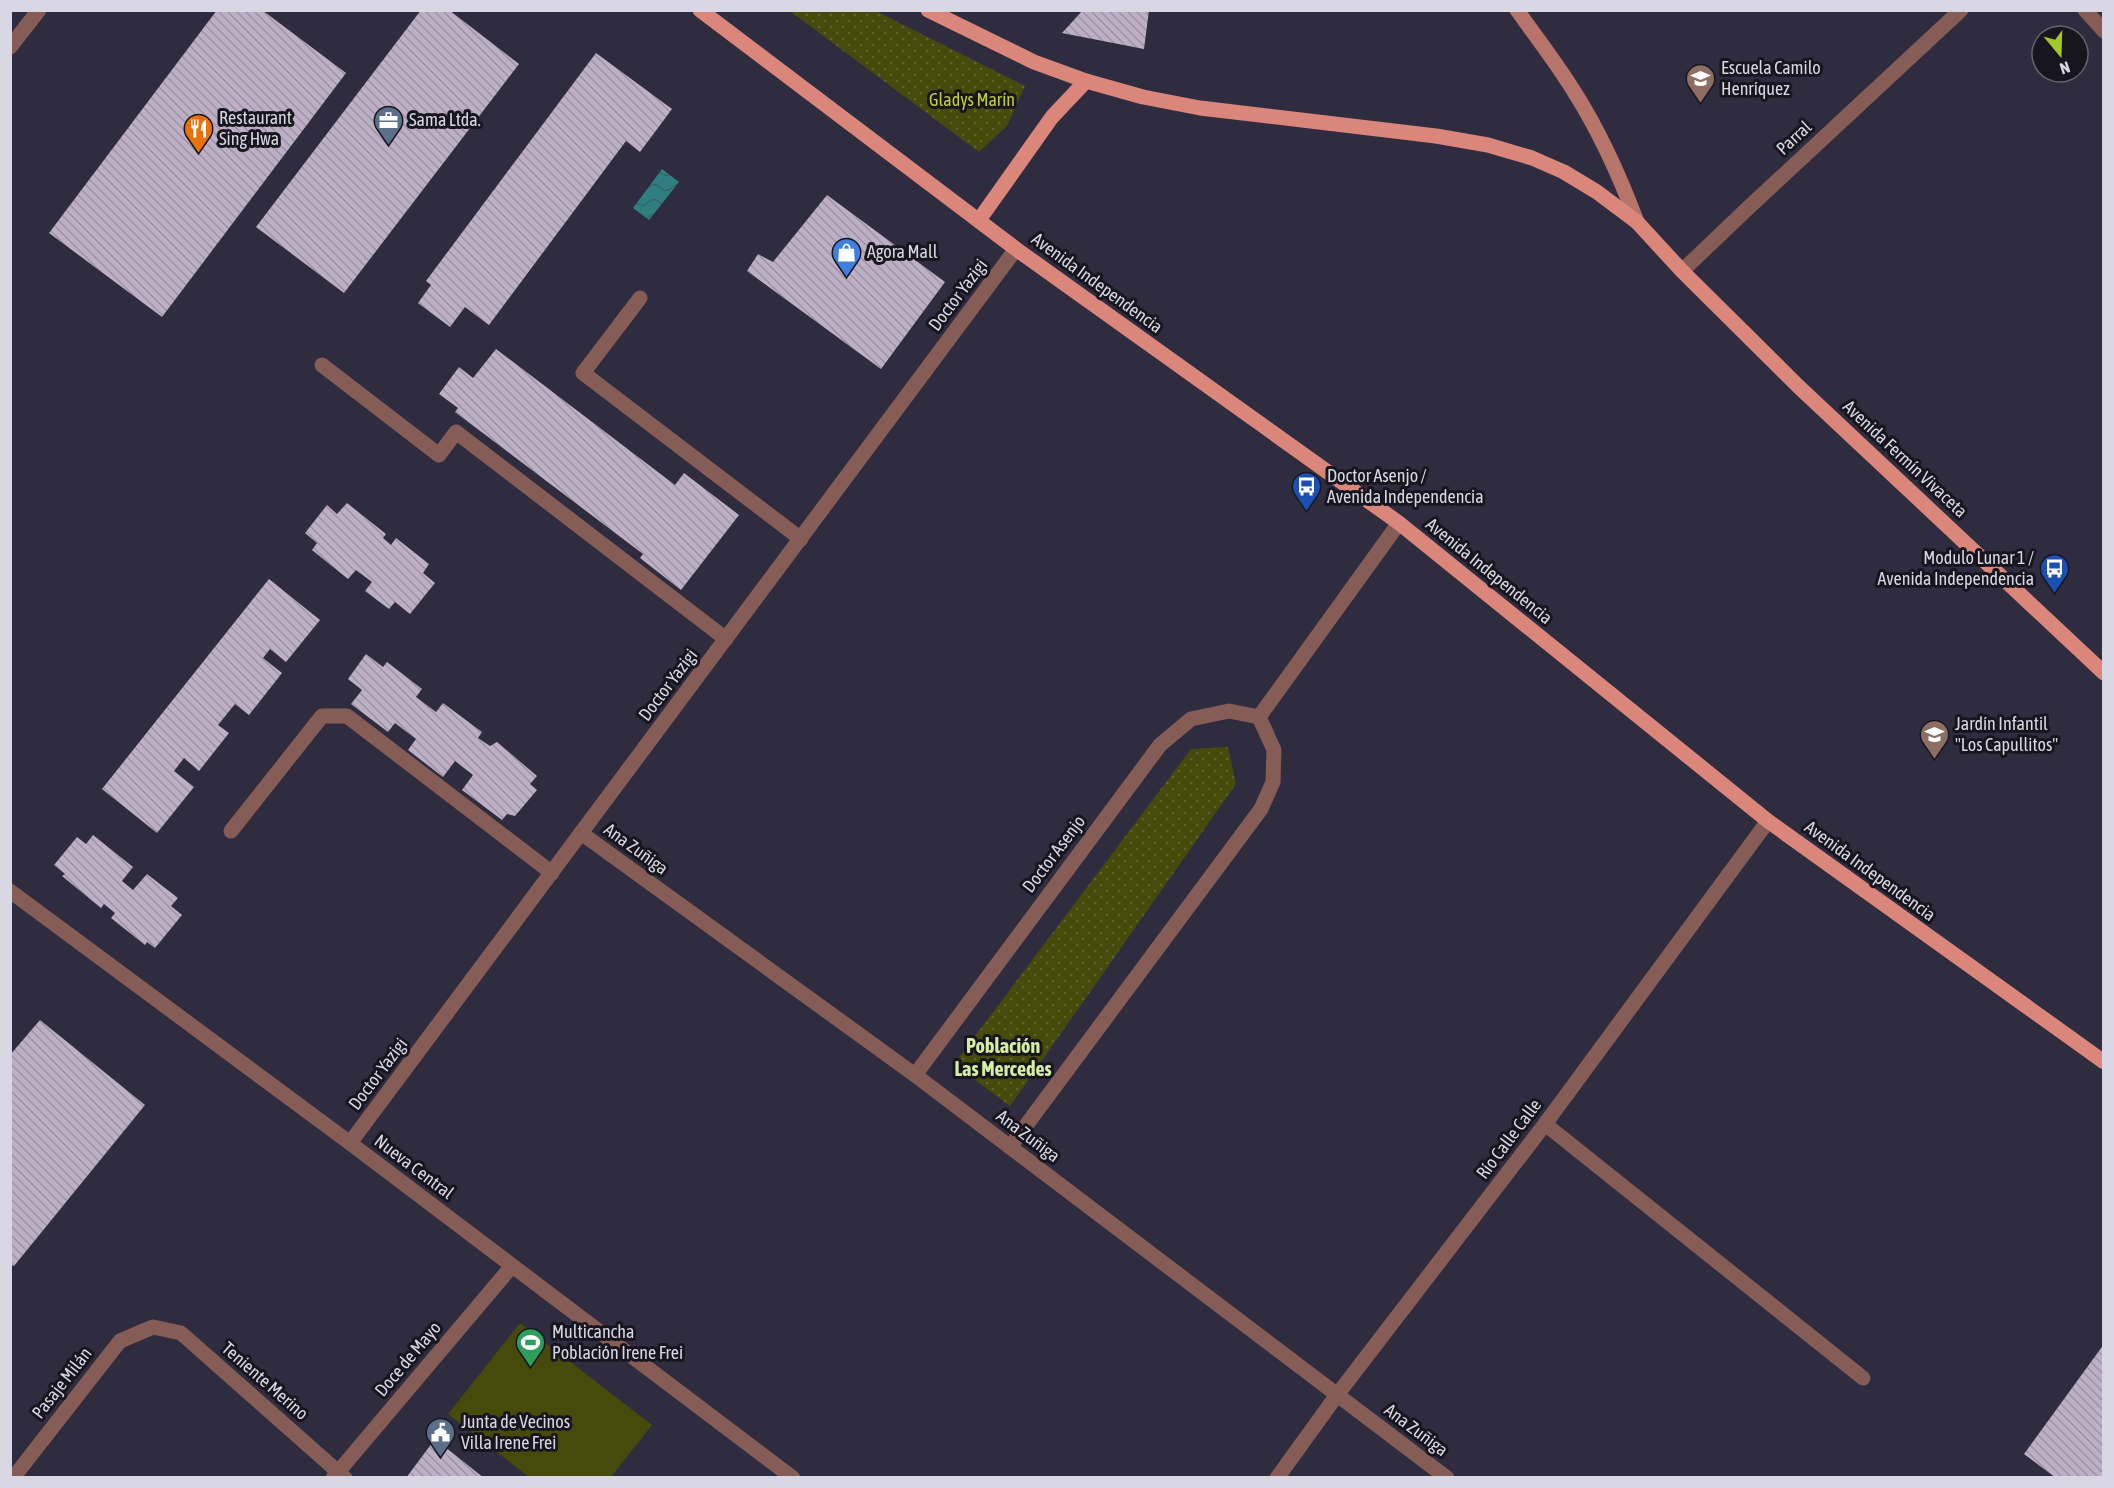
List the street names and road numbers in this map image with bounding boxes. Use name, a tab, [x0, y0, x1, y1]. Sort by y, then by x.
street label: Parral	[1772, 116, 1816, 159]
street label: Avenida Independencia	[1028, 228, 1167, 337]
street label: Doctor Yazigi	[924, 255, 991, 335]
street label: Avenida Fermín Vivaceta	[1839, 396, 1972, 522]
street label: Avenida Independencia	[1422, 513, 1557, 628]
street label: Doctor Yazigi	[634, 645, 701, 725]
street label: Doctor Asenjo	[1018, 811, 1089, 896]
street label: Avenida Independencia	[1801, 816, 1940, 925]
street label: Ana Zuñiga	[600, 818, 672, 879]
street label: Doctor Yazigi	[344, 1034, 411, 1114]
street label: Río Calle Calle	[1472, 1095, 1545, 1183]
street label: Ana Zuñiga	[993, 1105, 1064, 1166]
street label: Nueva Central	[371, 1130, 458, 1203]
street label: Doce de Mayo	[370, 1317, 445, 1400]
street label: Teniente Merino	[218, 1338, 313, 1424]
street label: Pasaje Milán	[27, 1343, 96, 1422]
street label: Ana Zuñiga	[1381, 1399, 1452, 1460]

